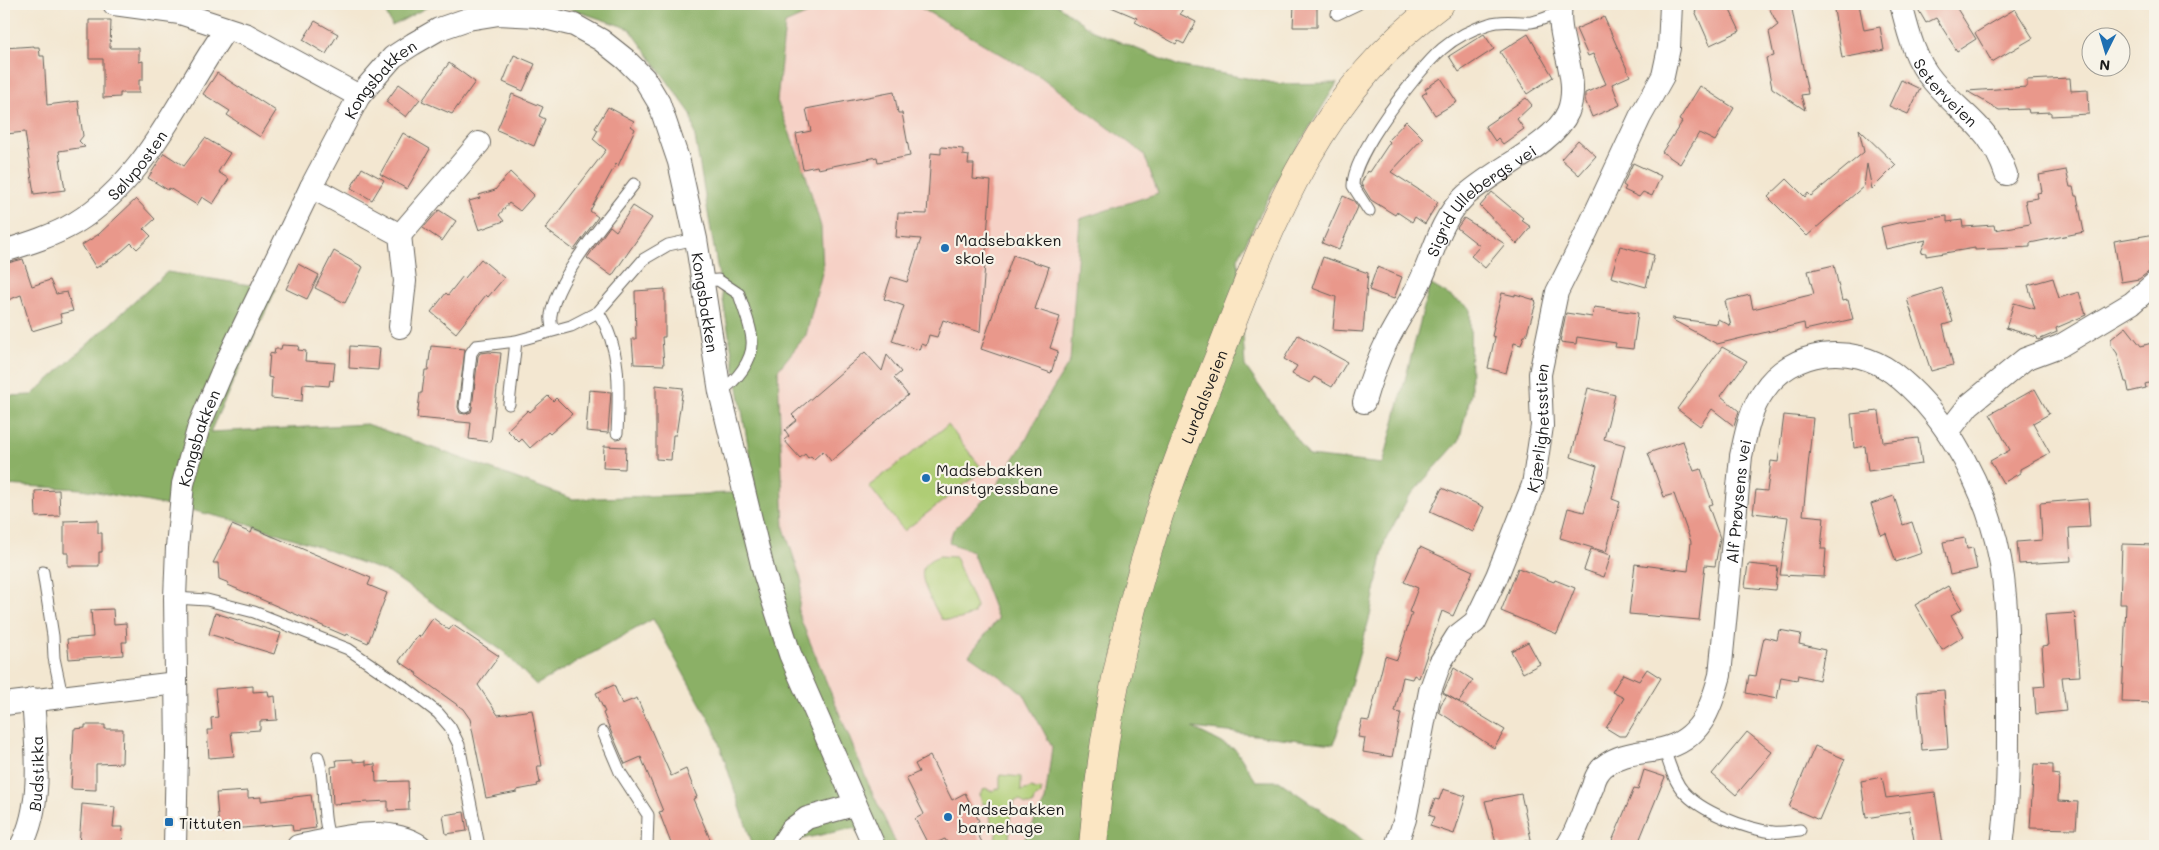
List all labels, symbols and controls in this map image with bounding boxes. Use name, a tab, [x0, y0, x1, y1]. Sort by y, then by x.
north arrow	[2082, 28, 2132, 78]
street label: Kongsbakken	[339, 34, 420, 122]
street label: Seterveien	[1909, 54, 1983, 131]
text: N	[2099, 56, 2111, 75]
street label: Sølvposten	[102, 126, 171, 204]
street label: Sigrid Ullebergs vei	[1421, 139, 1540, 260]
place label: Madsebakken skole	[955, 229, 1061, 268]
marker: Madsebakken skole	[939, 242, 951, 254]
street label: Kongsbakken	[688, 251, 724, 354]
street label: Lurdalsveien	[1175, 346, 1231, 446]
street label: Kjærlighetsstien	[1521, 361, 1553, 495]
street label: Kongsbakken	[172, 386, 224, 489]
street label: Alf Prøysens vei	[1720, 437, 1755, 564]
place label: Madsebakken kunstgressbane	[936, 459, 1059, 498]
marker: Madsebakken kunstgressbane	[920, 472, 932, 484]
street label: Budstikka	[23, 735, 47, 813]
place label: Madsebakken barnehage	[958, 798, 1064, 837]
marker: Madsebakken barnehage	[942, 811, 954, 823]
place label: Tittuten	[179, 812, 241, 833]
marker: Tittuten	[163, 816, 175, 828]

